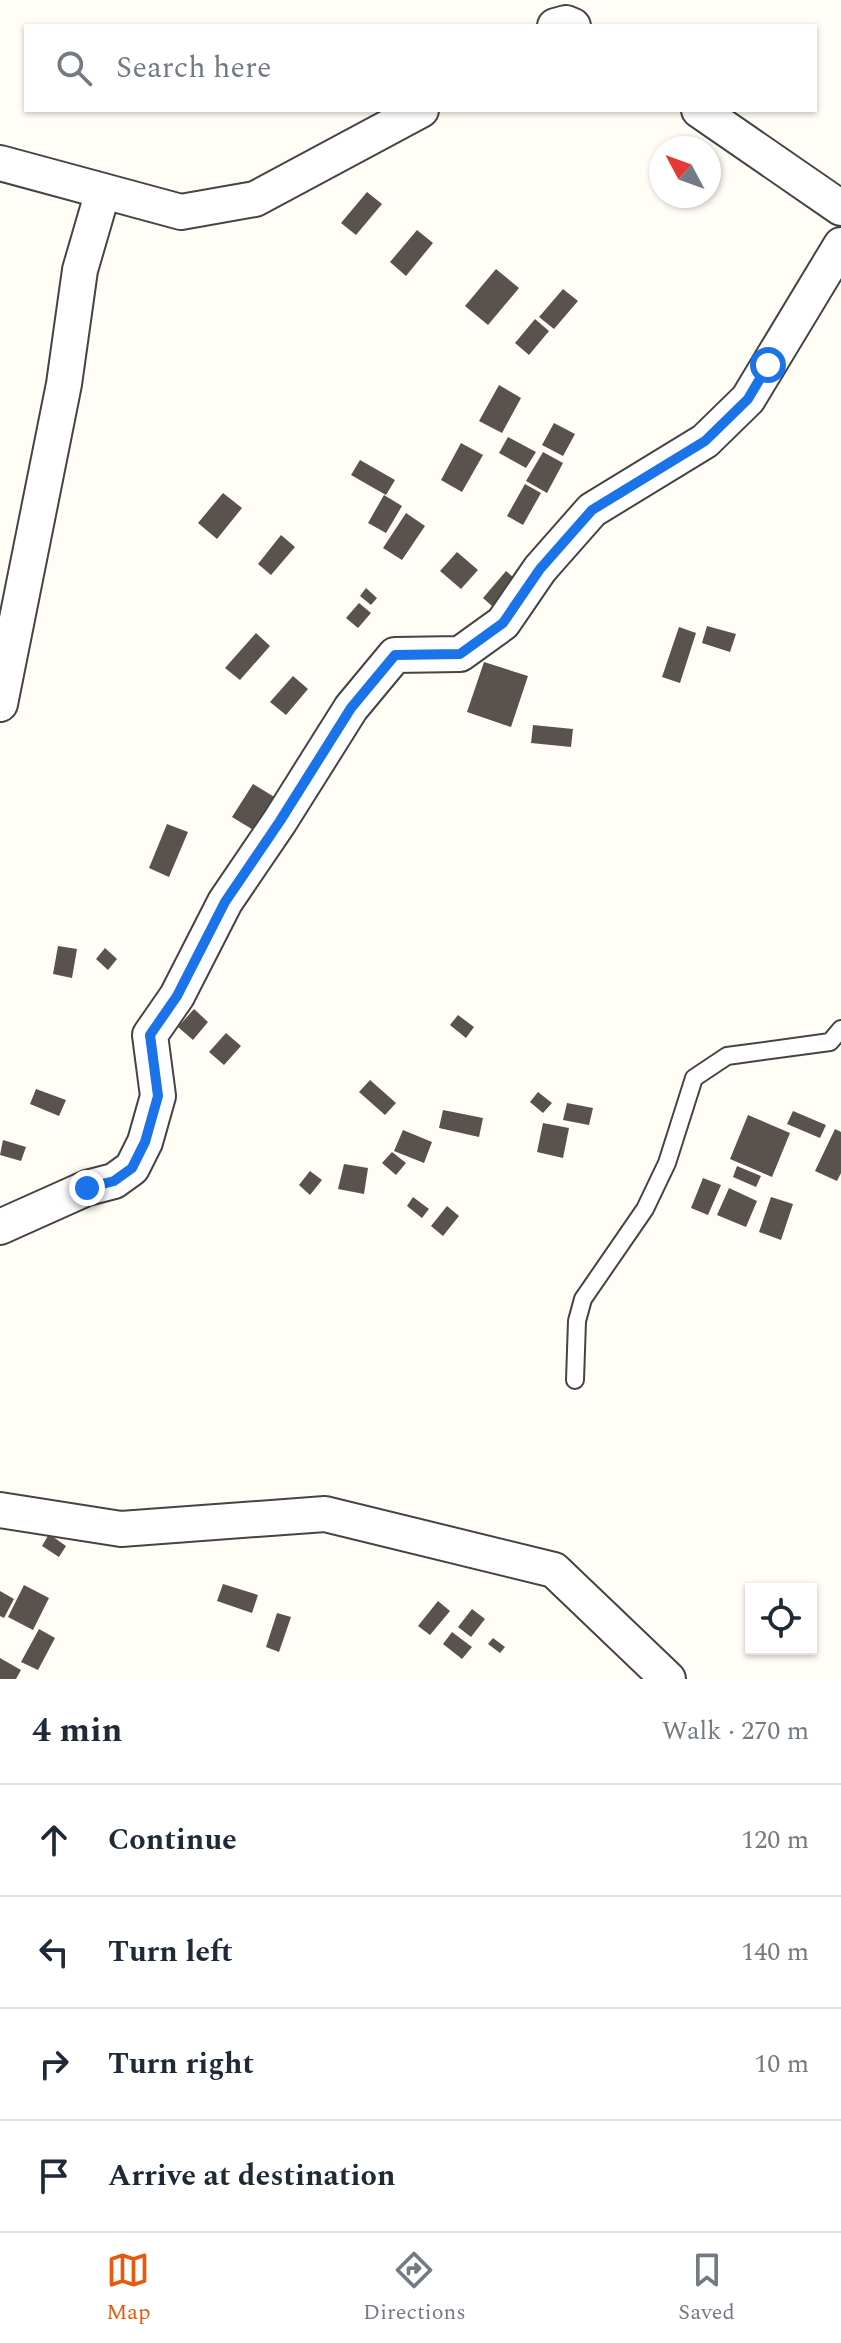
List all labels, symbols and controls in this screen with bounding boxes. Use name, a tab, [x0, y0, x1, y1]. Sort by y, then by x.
search box	[24, 24, 817, 112]
text: Search here	[116, 45, 272, 91]
icon: search	[52, 46, 96, 90]
north arrow	[649, 136, 721, 208]
route start	[750, 347, 786, 383]
route end	[69, 1170, 105, 1206]
map controls	[745, 1583, 817, 1655]
button: locate	[745, 1583, 817, 1655]
text: 4 min	[32, 1705, 122, 1757]
text: Walk · 270 m	[662, 1711, 809, 1751]
text: Continue	[108, 1817, 237, 1863]
icon: ahead	[32, 1818, 76, 1862]
text: 120 m	[741, 1820, 809, 1860]
text: Turn left	[108, 1929, 233, 1975]
icon: left	[32, 1930, 76, 1974]
text: 140 m	[741, 1932, 809, 1972]
text: Turn right	[108, 2041, 254, 2087]
icon: right	[32, 2042, 76, 2086]
text: 10 m	[754, 2044, 809, 2084]
text: Arrive at destination	[108, 2153, 395, 2199]
icon: arrive	[32, 2154, 76, 2198]
tab: Map	[106, 2248, 151, 2329]
tab: Directions	[363, 2248, 466, 2329]
tab: Saved	[678, 2248, 735, 2329]

